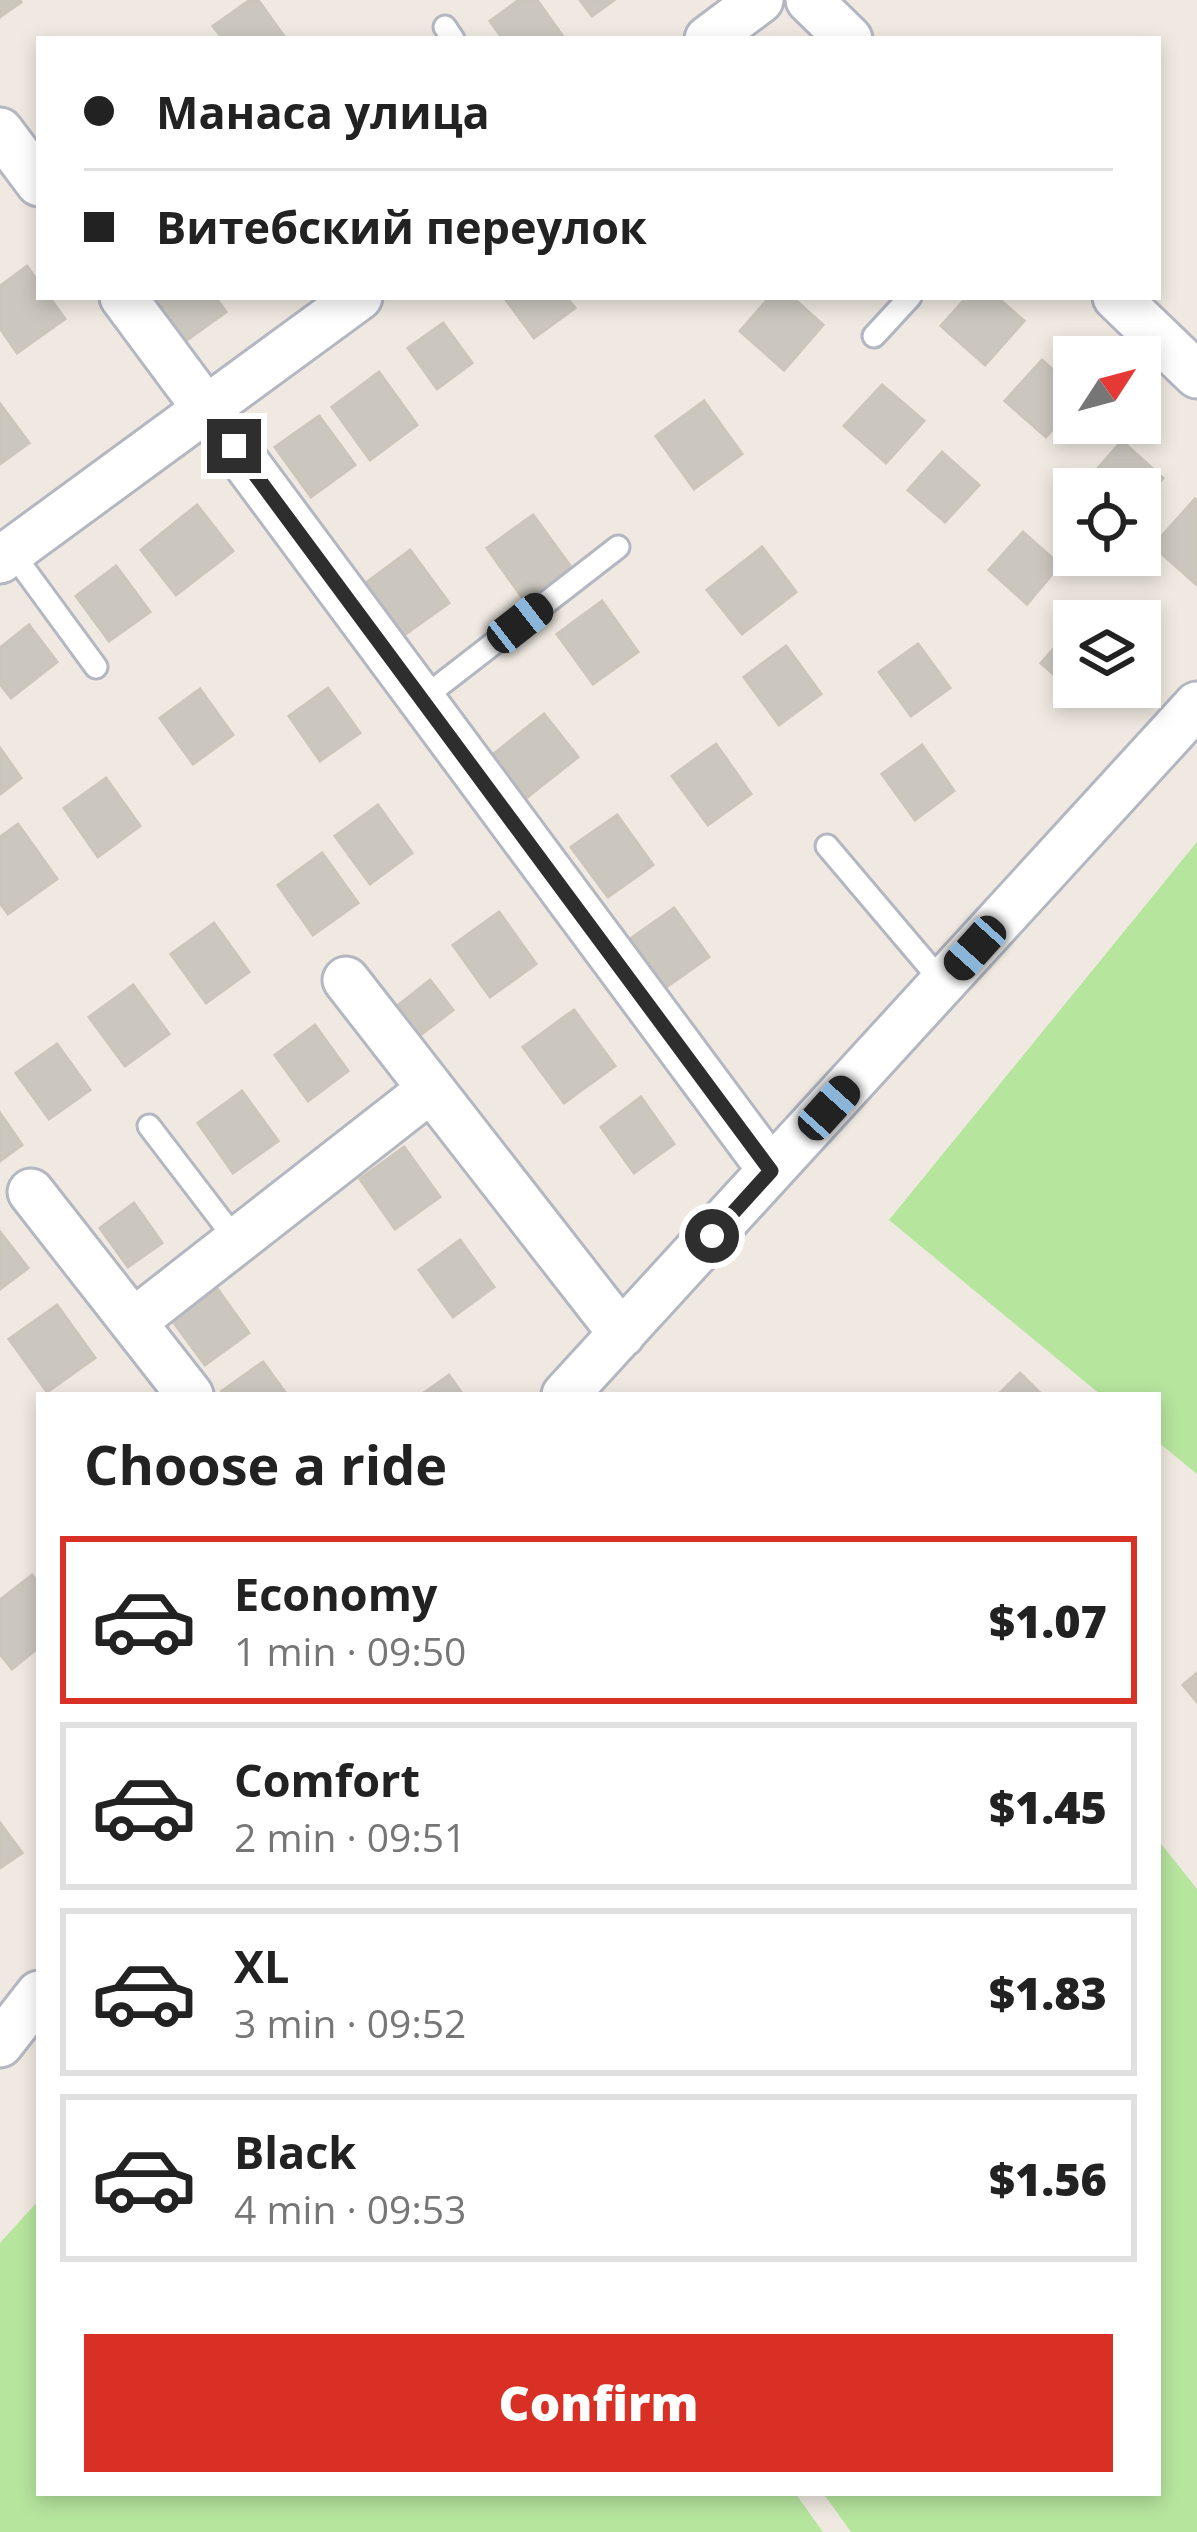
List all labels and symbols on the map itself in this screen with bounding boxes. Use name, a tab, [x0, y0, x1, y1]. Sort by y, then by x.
north arrow	[1053, 336, 1161, 444]
route end	[207, 419, 261, 473]
car	[481, 587, 559, 659]
car	[938, 909, 1012, 987]
car	[792, 1069, 866, 1147]
route start	[685, 1209, 739, 1263]

